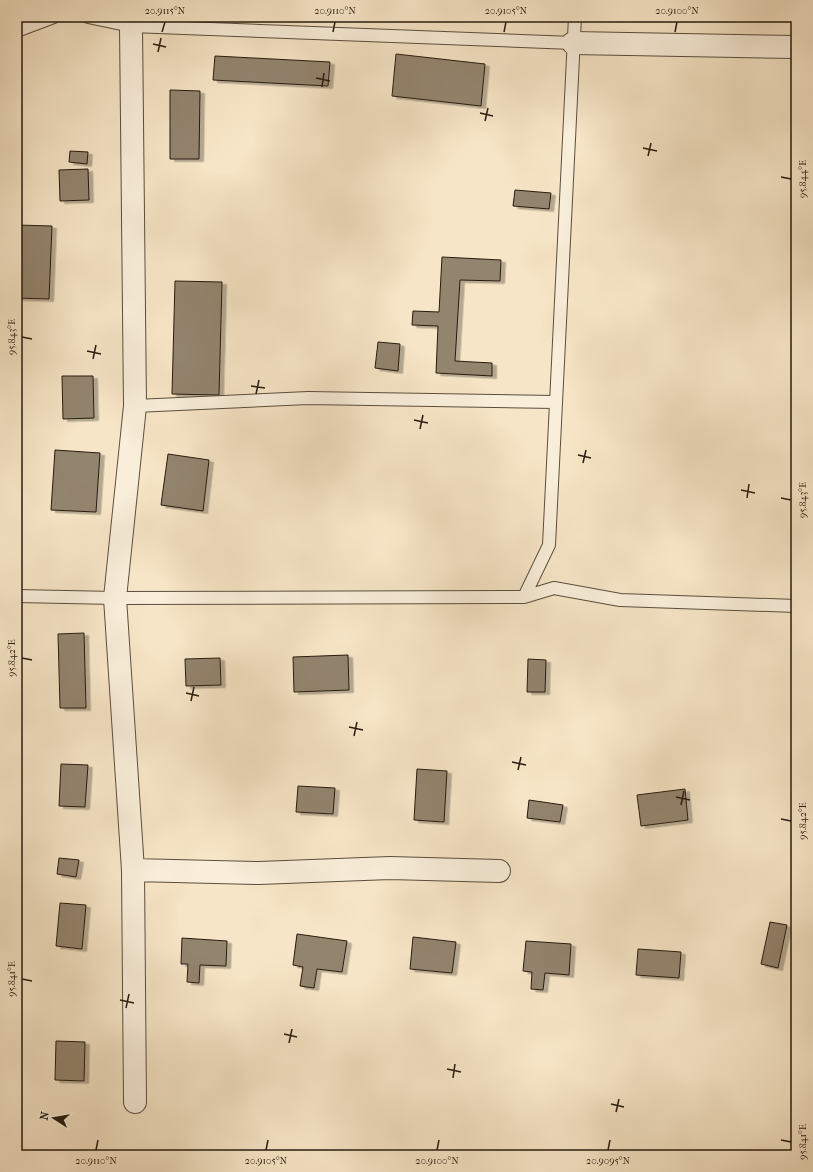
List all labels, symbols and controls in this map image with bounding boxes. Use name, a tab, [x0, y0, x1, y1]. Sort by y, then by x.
text: 20.9115°N	[145, 5, 186, 17]
text: 20.9110°N	[314, 5, 356, 17]
text: 20.9105°N	[485, 5, 528, 17]
text: 20.9100°N	[655, 5, 699, 17]
text: 95.844°E	[797, 160, 809, 198]
text: 95.843°E	[6, 319, 18, 355]
text: 95.843°E	[797, 482, 809, 518]
text: 95.842°E	[6, 639, 18, 677]
text: 95.842°E	[797, 802, 809, 840]
text: 95.841°E	[6, 961, 18, 997]
north arrow	[34, 1098, 74, 1138]
text: N	[37, 1110, 52, 1121]
text: 95.841°E	[797, 1124, 809, 1160]
text: 20.9110°N	[75, 1155, 117, 1167]
text: 20.9105°N	[245, 1155, 288, 1167]
text: 20.9100°N	[415, 1155, 459, 1167]
text: 20.9095°N	[586, 1155, 630, 1167]

